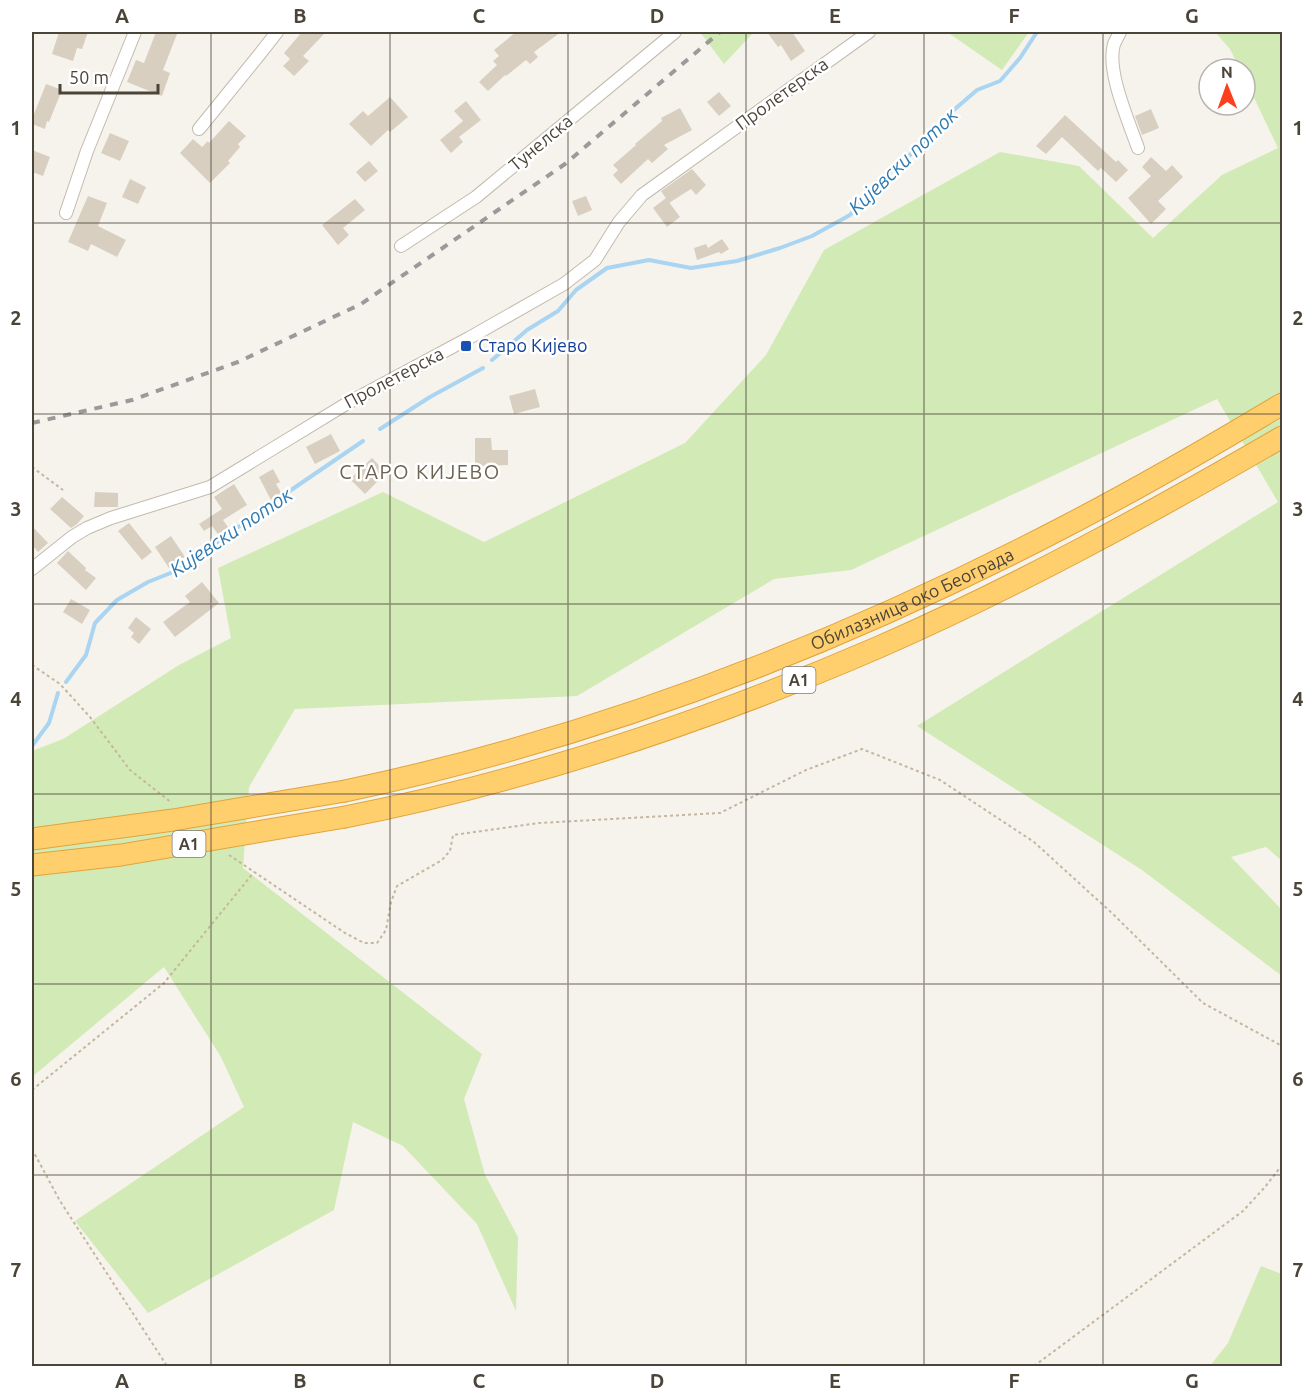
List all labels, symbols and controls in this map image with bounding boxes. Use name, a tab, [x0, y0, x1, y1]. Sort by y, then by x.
text: A	[115, 4, 129, 27]
text: B	[293, 4, 307, 27]
text: C	[473, 4, 486, 27]
text: D	[650, 4, 664, 27]
text: E	[829, 4, 841, 27]
text: F	[1008, 4, 1020, 27]
text: G	[1185, 4, 1199, 27]
street label: Пролетерска	[731, 53, 831, 133]
scale bar	[60, 57, 158, 95]
north arrow	[1197, 57, 1257, 117]
text: N	[1221, 63, 1233, 81]
text: 50 m	[69, 67, 109, 87]
water label: Кијевски поток	[843, 102, 962, 219]
street label: Тунелска	[505, 110, 576, 174]
text: 1	[10, 116, 22, 139]
text: 1	[1292, 116, 1304, 139]
text: 2	[10, 306, 22, 329]
text: 2	[1292, 306, 1304, 329]
place label: Старо Кијево	[478, 335, 588, 355]
marker: Старо Кијево	[459, 339, 473, 353]
street label: Пролетерска	[341, 343, 446, 412]
district label: СТАРО КИЈЕВО	[339, 460, 501, 483]
water label: Кијевски поток	[165, 482, 297, 581]
text: 3	[10, 497, 22, 520]
text: 3	[1292, 497, 1304, 520]
street label: Обилазница око Београда	[807, 543, 1017, 653]
road number: A1	[782, 667, 816, 693]
text: 4	[10, 687, 22, 710]
text: 4	[1292, 687, 1304, 710]
road number: A1	[172, 831, 206, 857]
text: 5	[10, 877, 22, 900]
text: 5	[1292, 877, 1304, 900]
text: 6	[10, 1067, 22, 1090]
text: 6	[1292, 1067, 1304, 1090]
text: 7	[10, 1258, 22, 1281]
text: 7	[1292, 1258, 1304, 1281]
text: A	[115, 1369, 129, 1392]
text: B	[293, 1369, 307, 1392]
text: C	[473, 1369, 486, 1392]
text: D	[650, 1369, 664, 1392]
text: E	[829, 1369, 841, 1392]
text: F	[1008, 1369, 1020, 1392]
text: G	[1185, 1369, 1199, 1392]

